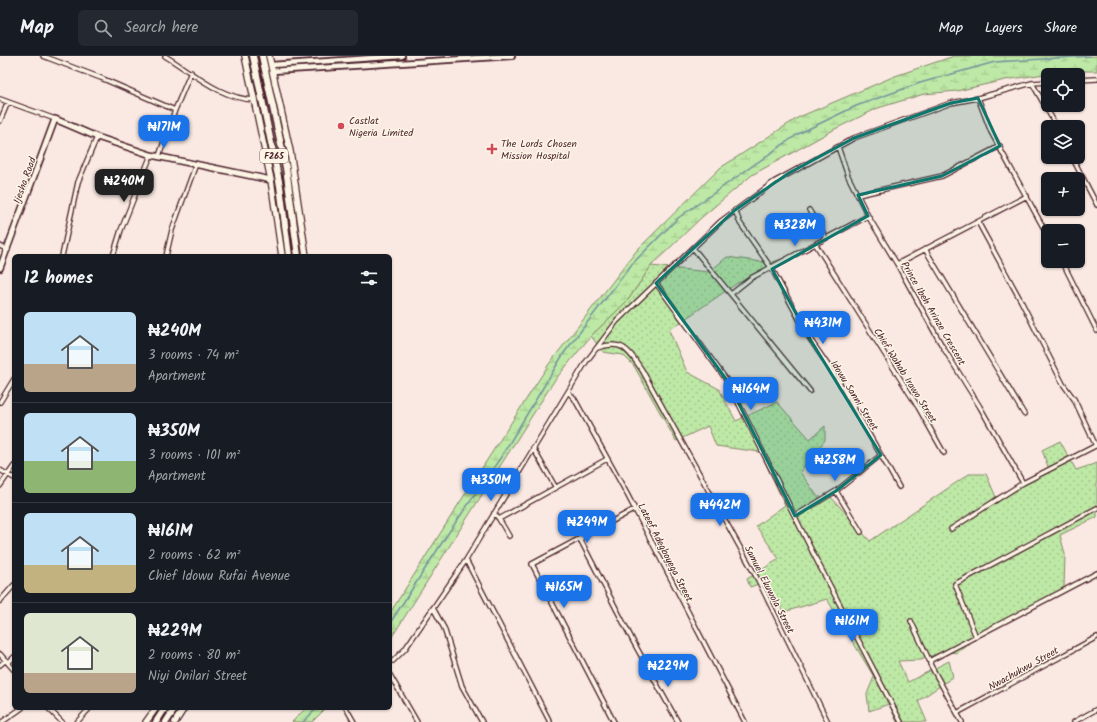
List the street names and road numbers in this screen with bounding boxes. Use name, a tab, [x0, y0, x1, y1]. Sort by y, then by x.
road number: F265	[260, 149, 288, 163]
street label: Ijesha Road	[9, 154, 41, 206]
street label: Prince Ibeh Arinze Crescent	[897, 258, 970, 369]
street label: Chief Wahab Irawo Street	[869, 325, 941, 426]
street label: Idowu Sanni Street	[826, 357, 882, 434]
street label: Lateef Adegboyega Street	[633, 500, 697, 605]
street label: Samuel Ekuwola Street	[740, 543, 798, 636]
street label: Nwachukwu Street	[985, 643, 1062, 695]

